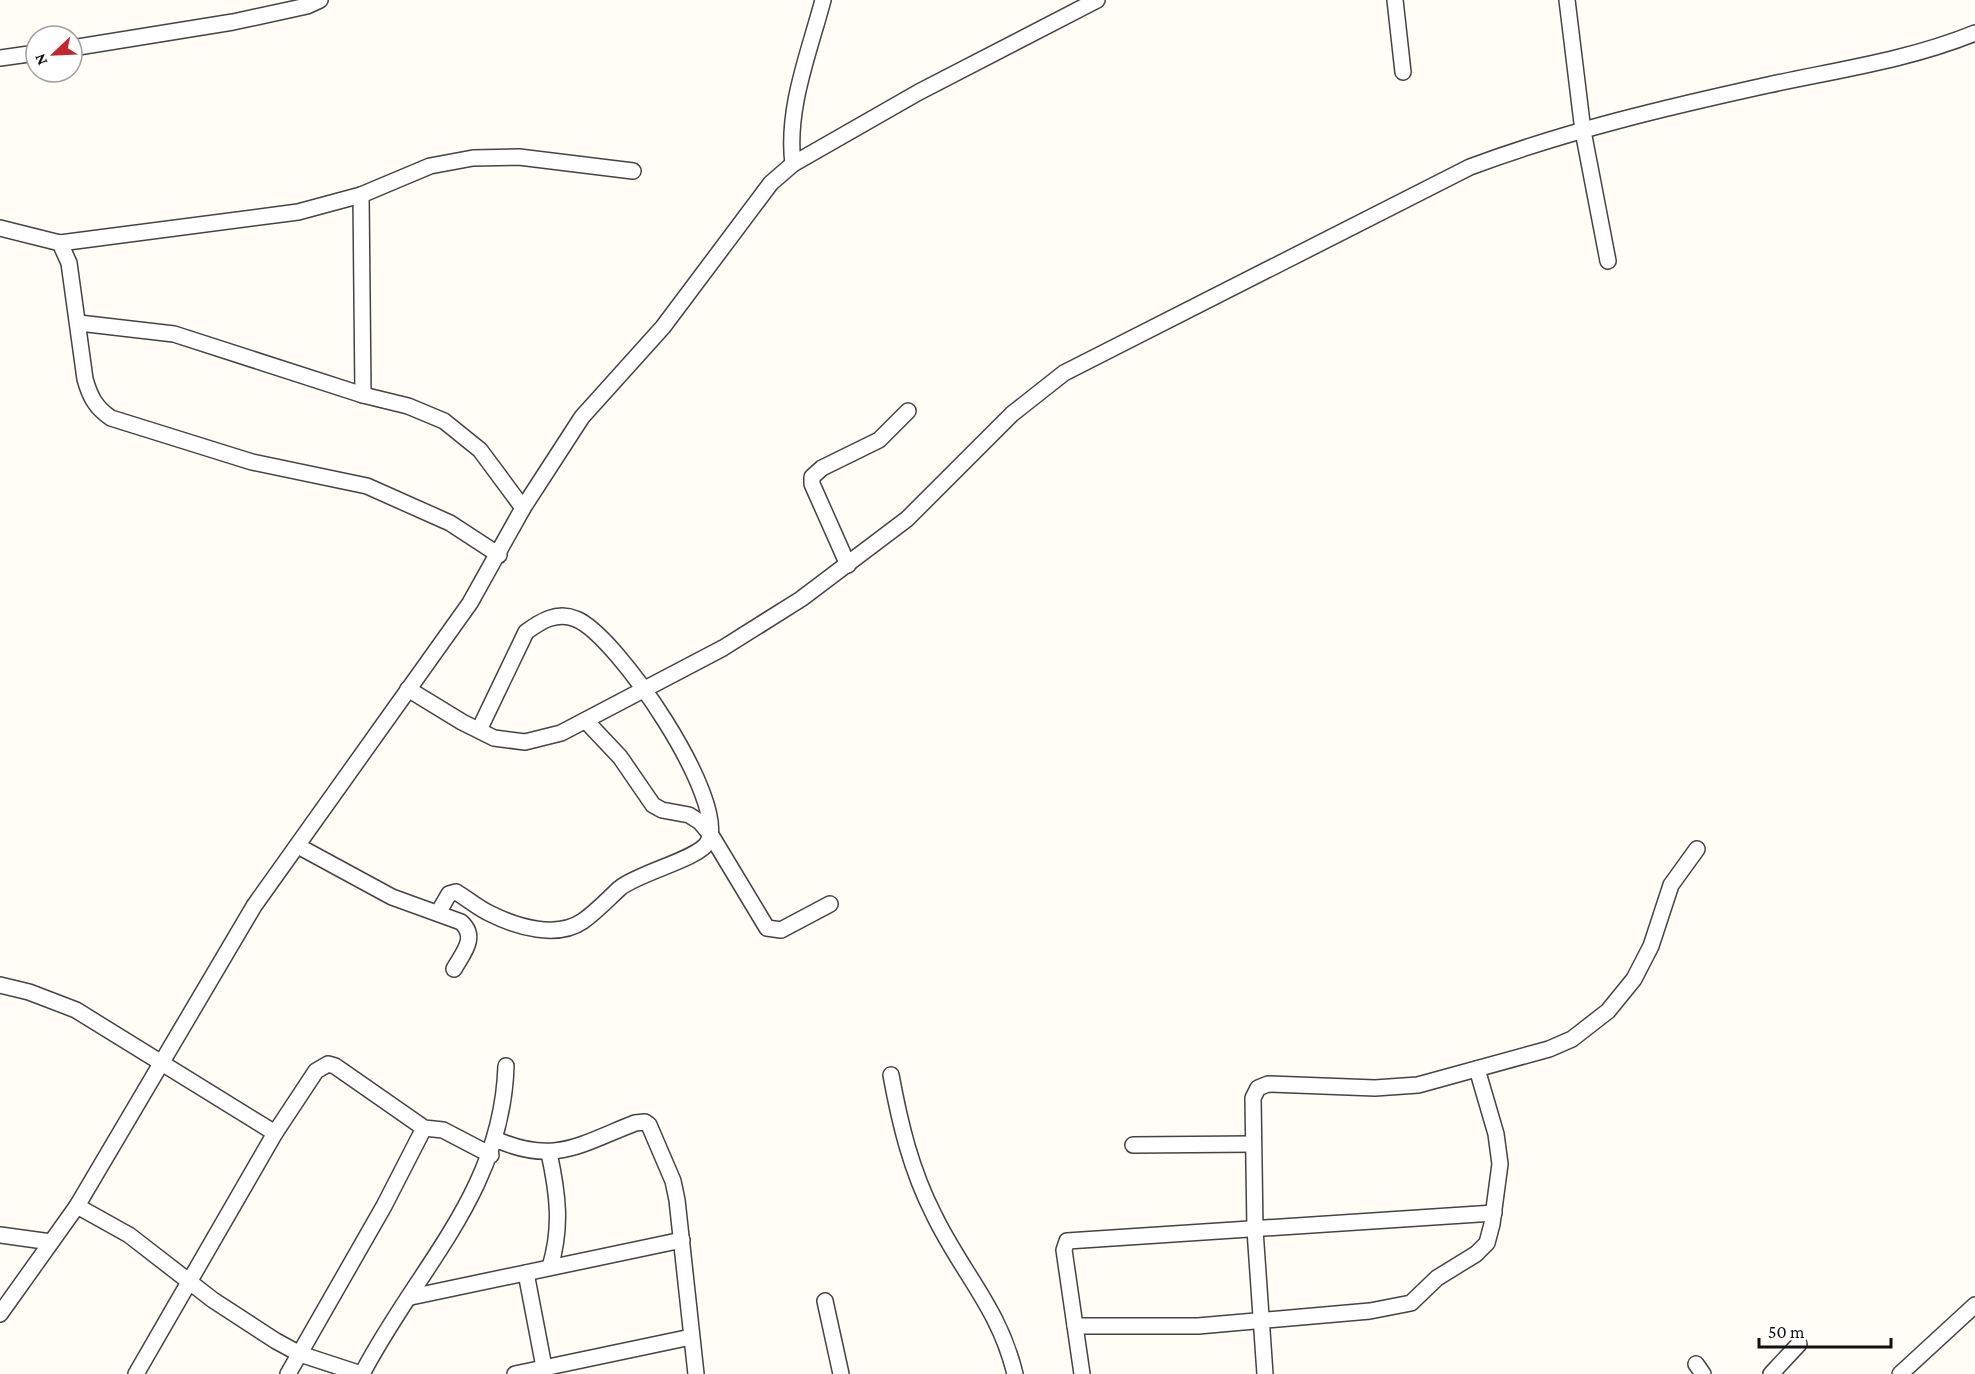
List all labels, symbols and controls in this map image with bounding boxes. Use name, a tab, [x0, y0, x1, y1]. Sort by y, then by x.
north arrow	[24, 24, 84, 84]
text: N	[31, 51, 51, 68]
scale bar	[1759, 1311, 1891, 1349]
text: 50 m	[1768, 1322, 1805, 1342]

